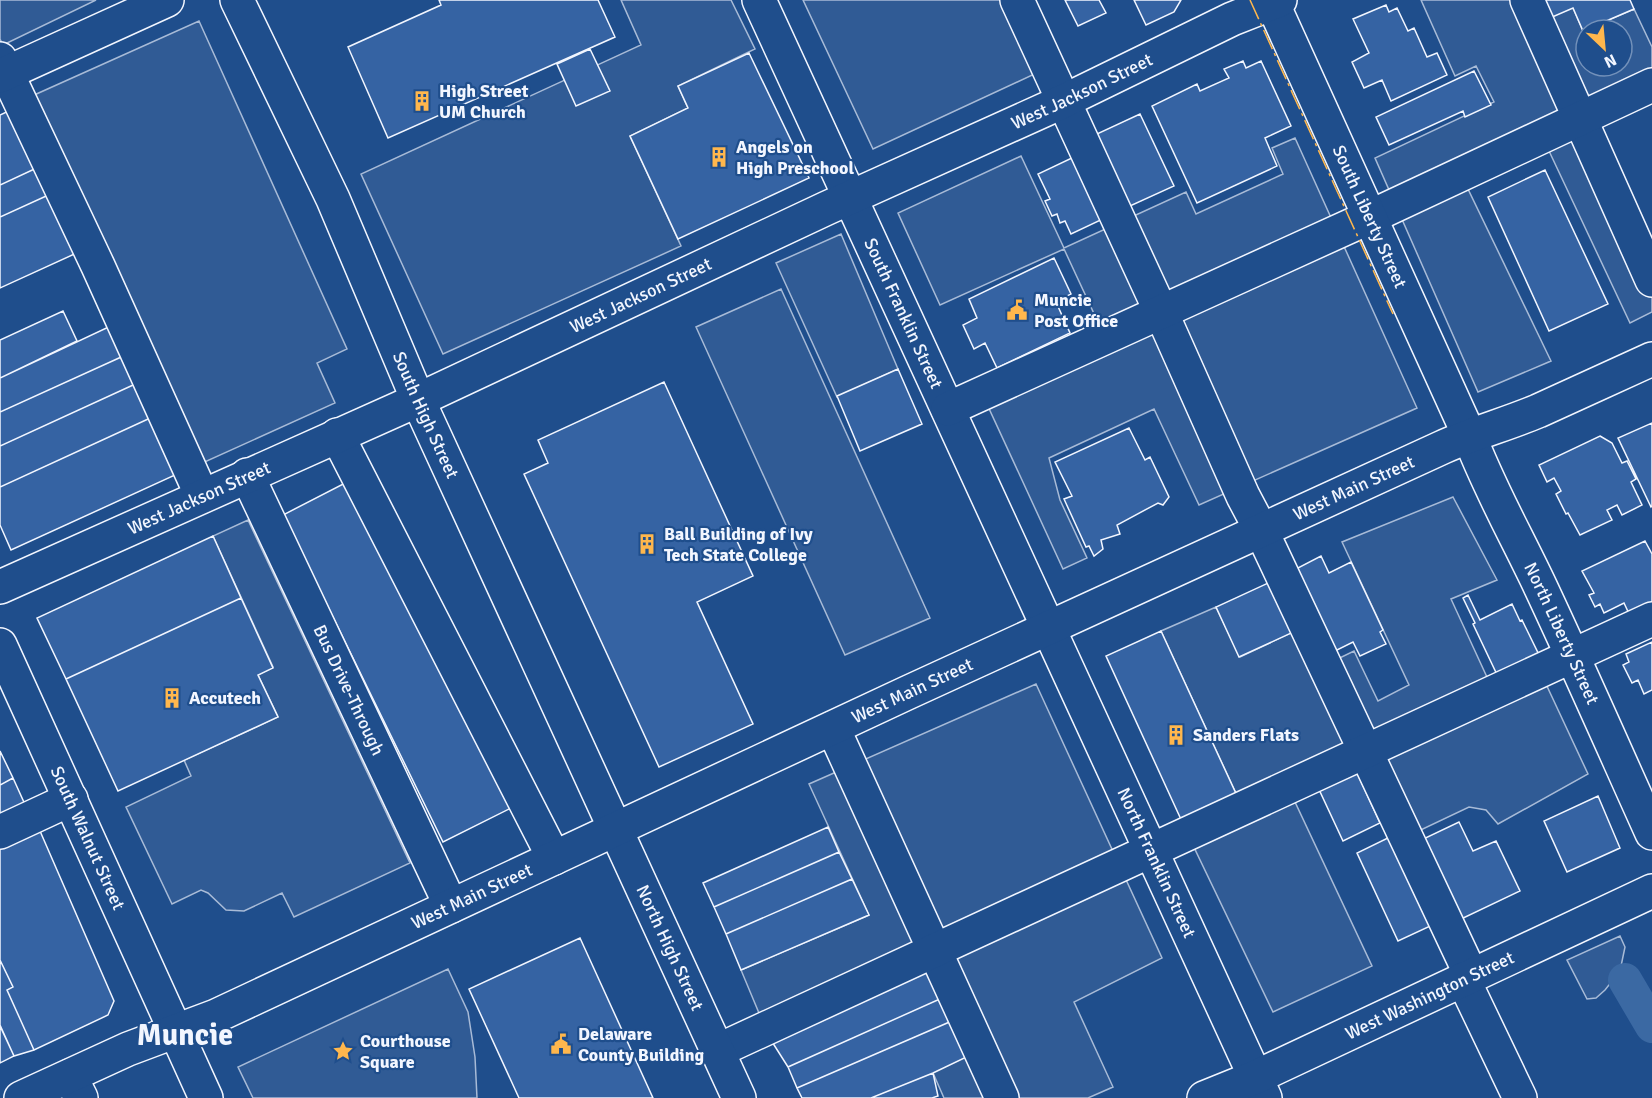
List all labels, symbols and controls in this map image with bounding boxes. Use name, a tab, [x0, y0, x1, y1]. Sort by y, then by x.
north arrow	[1574, 18, 1634, 78]
street label: West Jackson Street	[1008, 48, 1156, 134]
text: N	[1601, 49, 1620, 72]
place label: High Street UM Church	[439, 80, 529, 123]
building icon: High Street UM Church	[410, 89, 434, 113]
place label: Angels on High Preschool	[736, 136, 854, 179]
street label: South Liberty Street	[1328, 142, 1412, 292]
building icon: Angels on High Preschool	[707, 145, 731, 169]
street label: South Franklin Street	[859, 235, 948, 392]
street label: West Jackson Street	[566, 253, 715, 338]
place label: Muncie Post Office	[1034, 289, 1118, 332]
public building icon: Muncie Post Office	[1005, 298, 1029, 322]
street label: South High Street	[388, 348, 464, 482]
street label: West Main Street	[1290, 451, 1418, 525]
street label: West Jackson Street	[124, 456, 274, 539]
place label: Ball Building of Ivy Tech State College	[664, 523, 813, 566]
building icon: Ball Building of Ivy Tech State College	[635, 532, 659, 556]
street label: North Liberty Street	[1519, 559, 1604, 708]
street label: Bus Drive-Through	[309, 621, 389, 759]
street label: West Main Street	[848, 653, 976, 728]
building icon: Accutech	[160, 686, 184, 710]
place label: Accutech	[189, 687, 261, 709]
building icon: Sanders Flats	[1164, 723, 1188, 747]
place label: Sanders Flats	[1193, 724, 1299, 746]
street label: South Walnut Street	[46, 763, 130, 913]
street label: North Franklin Street	[1113, 784, 1201, 941]
street label: West Main Street	[408, 859, 536, 934]
street label: North High Street	[631, 881, 708, 1014]
street label: West Washington Street	[1342, 946, 1518, 1044]
district label: Muncie	[137, 1017, 233, 1054]
place label: Delaware County Building	[578, 1023, 705, 1066]
place label: Courthouse Square	[360, 1030, 451, 1073]
public building icon: Delaware County Building	[549, 1032, 573, 1056]
place icon: Courthouse Square	[331, 1039, 355, 1063]

